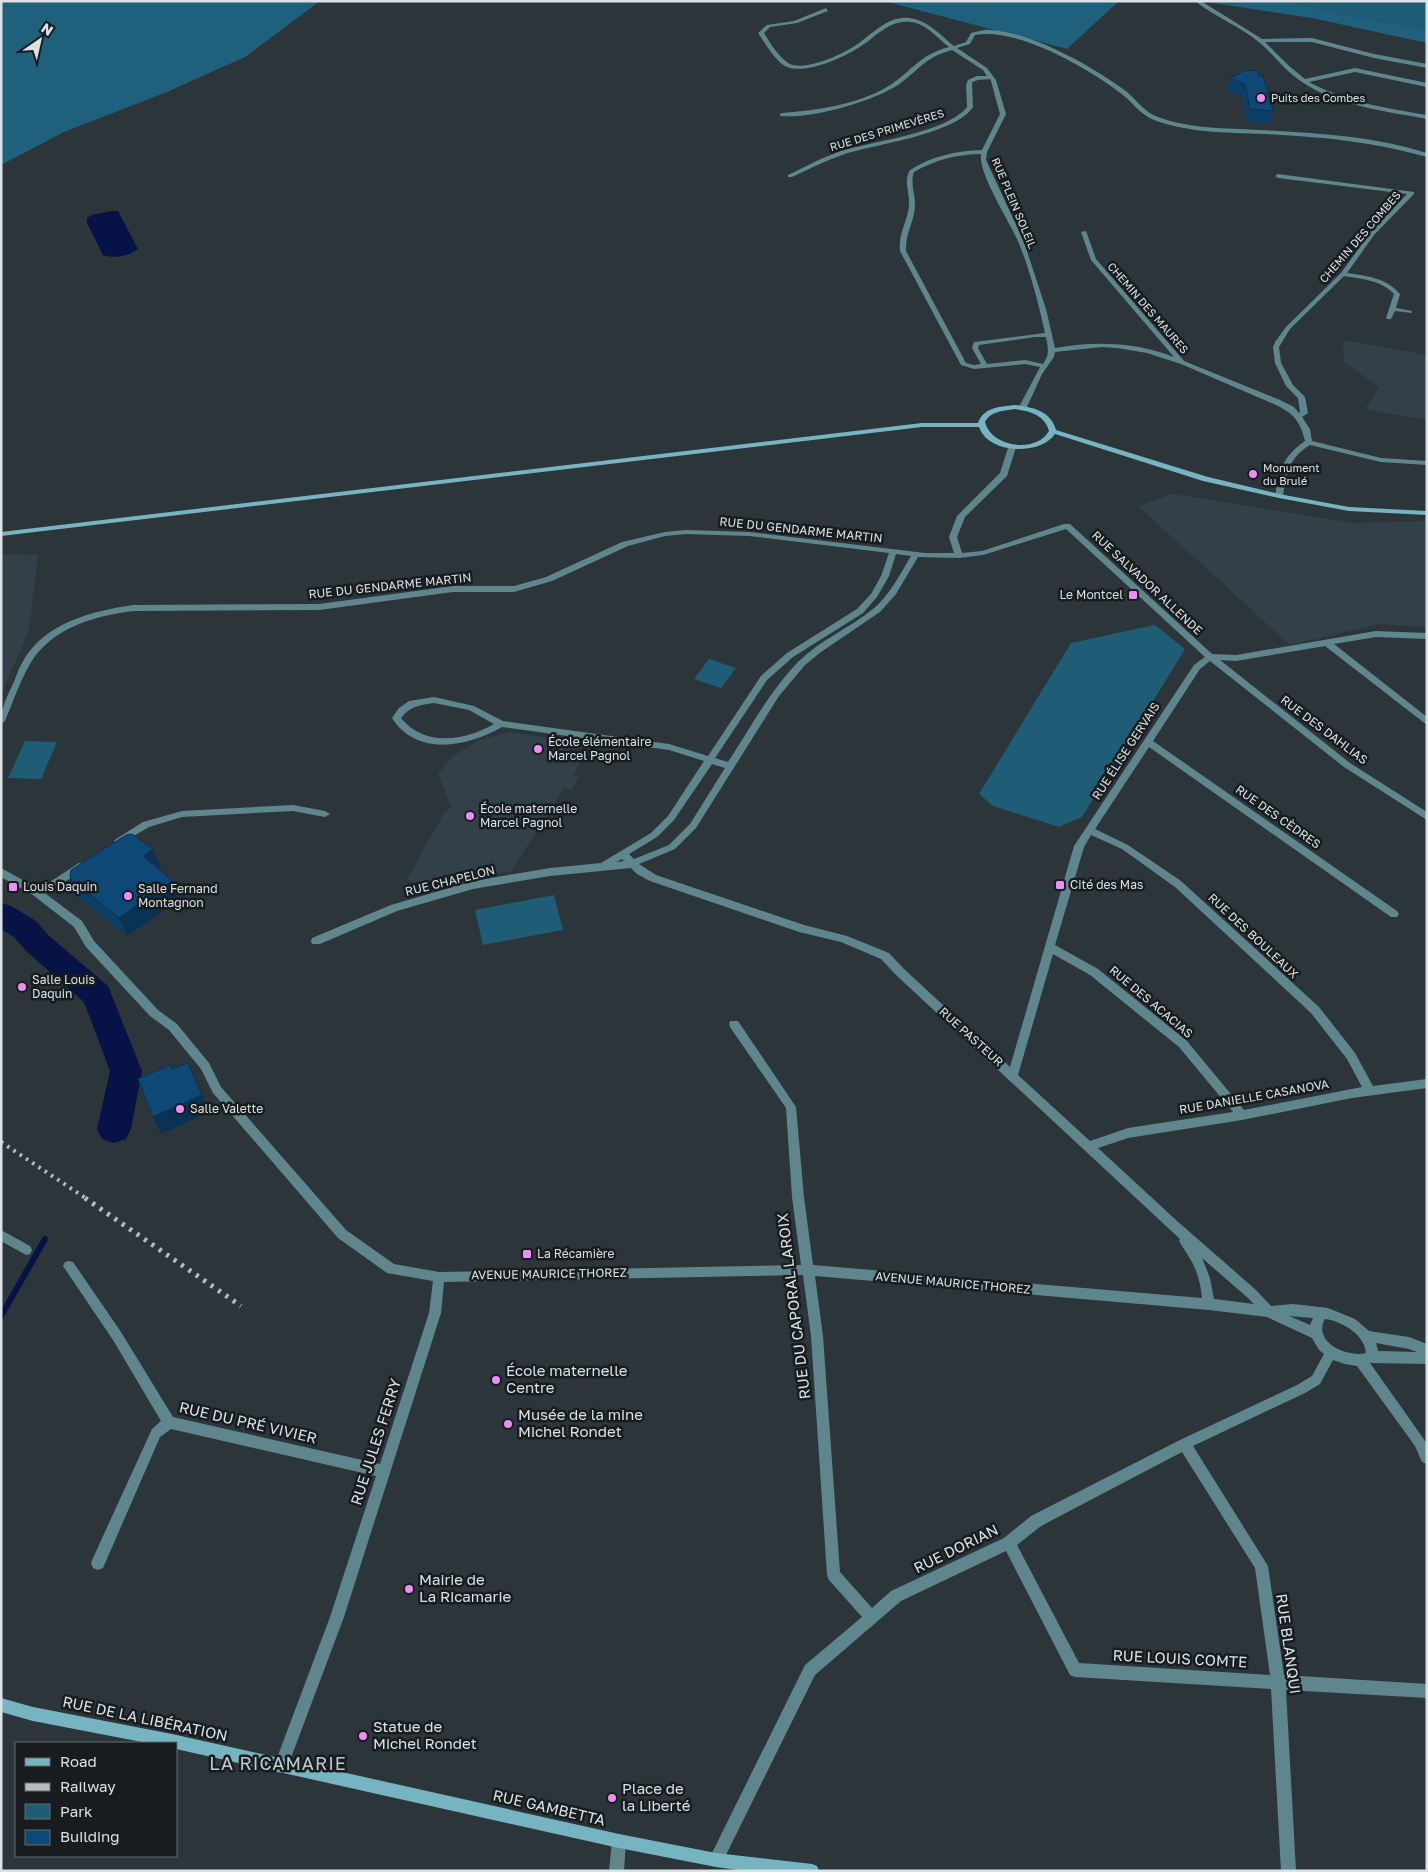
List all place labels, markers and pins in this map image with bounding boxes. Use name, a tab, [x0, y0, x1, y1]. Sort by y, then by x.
place label: Puits des Combes	[1271, 91, 1365, 104]
marker: Puits des Combes	[1255, 92, 1267, 104]
place label: Monument du Brulé	[1263, 461, 1320, 487]
marker: Monument du Brulé	[1247, 468, 1259, 480]
place label: Le Montcel	[1059, 587, 1123, 602]
marker: Le Montcel	[1127, 589, 1139, 601]
place label: École élémentaire Marcel Pagnol	[548, 734, 651, 763]
marker: École élémentaire Marcel Pagnol	[532, 743, 544, 755]
place label: École maternelle Marcel Pagnol	[480, 801, 577, 830]
marker: École maternelle Marcel Pagnol	[464, 810, 476, 822]
place label: Cité des Mas	[1070, 877, 1143, 892]
place label: Louis Daquin	[23, 879, 97, 894]
marker: Cité des Mas	[1054, 879, 1066, 891]
marker: Louis Daquin	[7, 881, 19, 893]
place label: Salle Fernand Montagnon	[138, 881, 218, 910]
marker: Salle Fernand Montagnon	[122, 890, 134, 902]
place label: Salle Louis Daquin	[32, 972, 95, 1001]
marker: Salle Louis Daquin	[16, 981, 28, 993]
place label: Salle Valette	[190, 1101, 263, 1116]
marker: Salle Valette	[174, 1103, 186, 1115]
place label: La Récamière	[537, 1246, 614, 1261]
marker: La Récamière	[521, 1248, 533, 1260]
place label: École maternelle Centre	[506, 1361, 628, 1396]
marker: École maternelle Centre	[490, 1374, 502, 1386]
place label: Musée de la mine Michel Rondet	[518, 1405, 643, 1440]
marker: Musée de la mine Michel Rondet	[502, 1418, 514, 1430]
place label: Mairie de La Ricamarie	[419, 1570, 511, 1605]
marker: Mairie de La Ricamarie	[403, 1583, 415, 1595]
place label: Statue de Michel Rondet	[373, 1717, 477, 1752]
marker: Statue de Michel Rondet	[357, 1730, 369, 1742]
place label: Place de la Liberté	[622, 1779, 691, 1814]
marker: Place de la Liberté	[606, 1792, 618, 1804]

